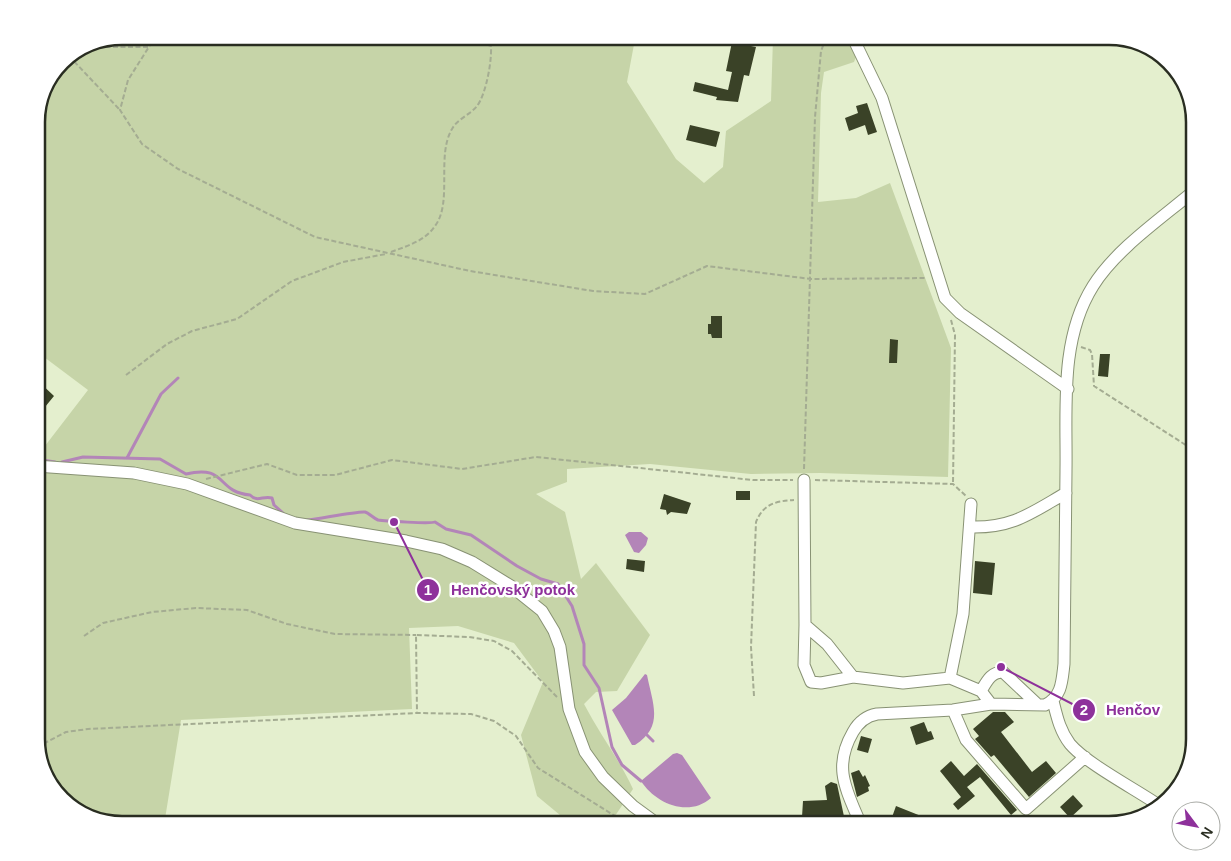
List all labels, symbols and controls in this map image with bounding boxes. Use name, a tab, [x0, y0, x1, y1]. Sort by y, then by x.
callout: Henčovský potok	[416, 575, 585, 605]
text: 1	[424, 581, 432, 598]
text: Henčovský potok	[451, 581, 576, 598]
callout: Henčov	[1071, 695, 1171, 725]
text: 2	[1080, 701, 1088, 718]
text: Henčov	[1106, 701, 1161, 718]
north arrow	[1171, 801, 1221, 851]
text: N	[1198, 824, 1216, 841]

